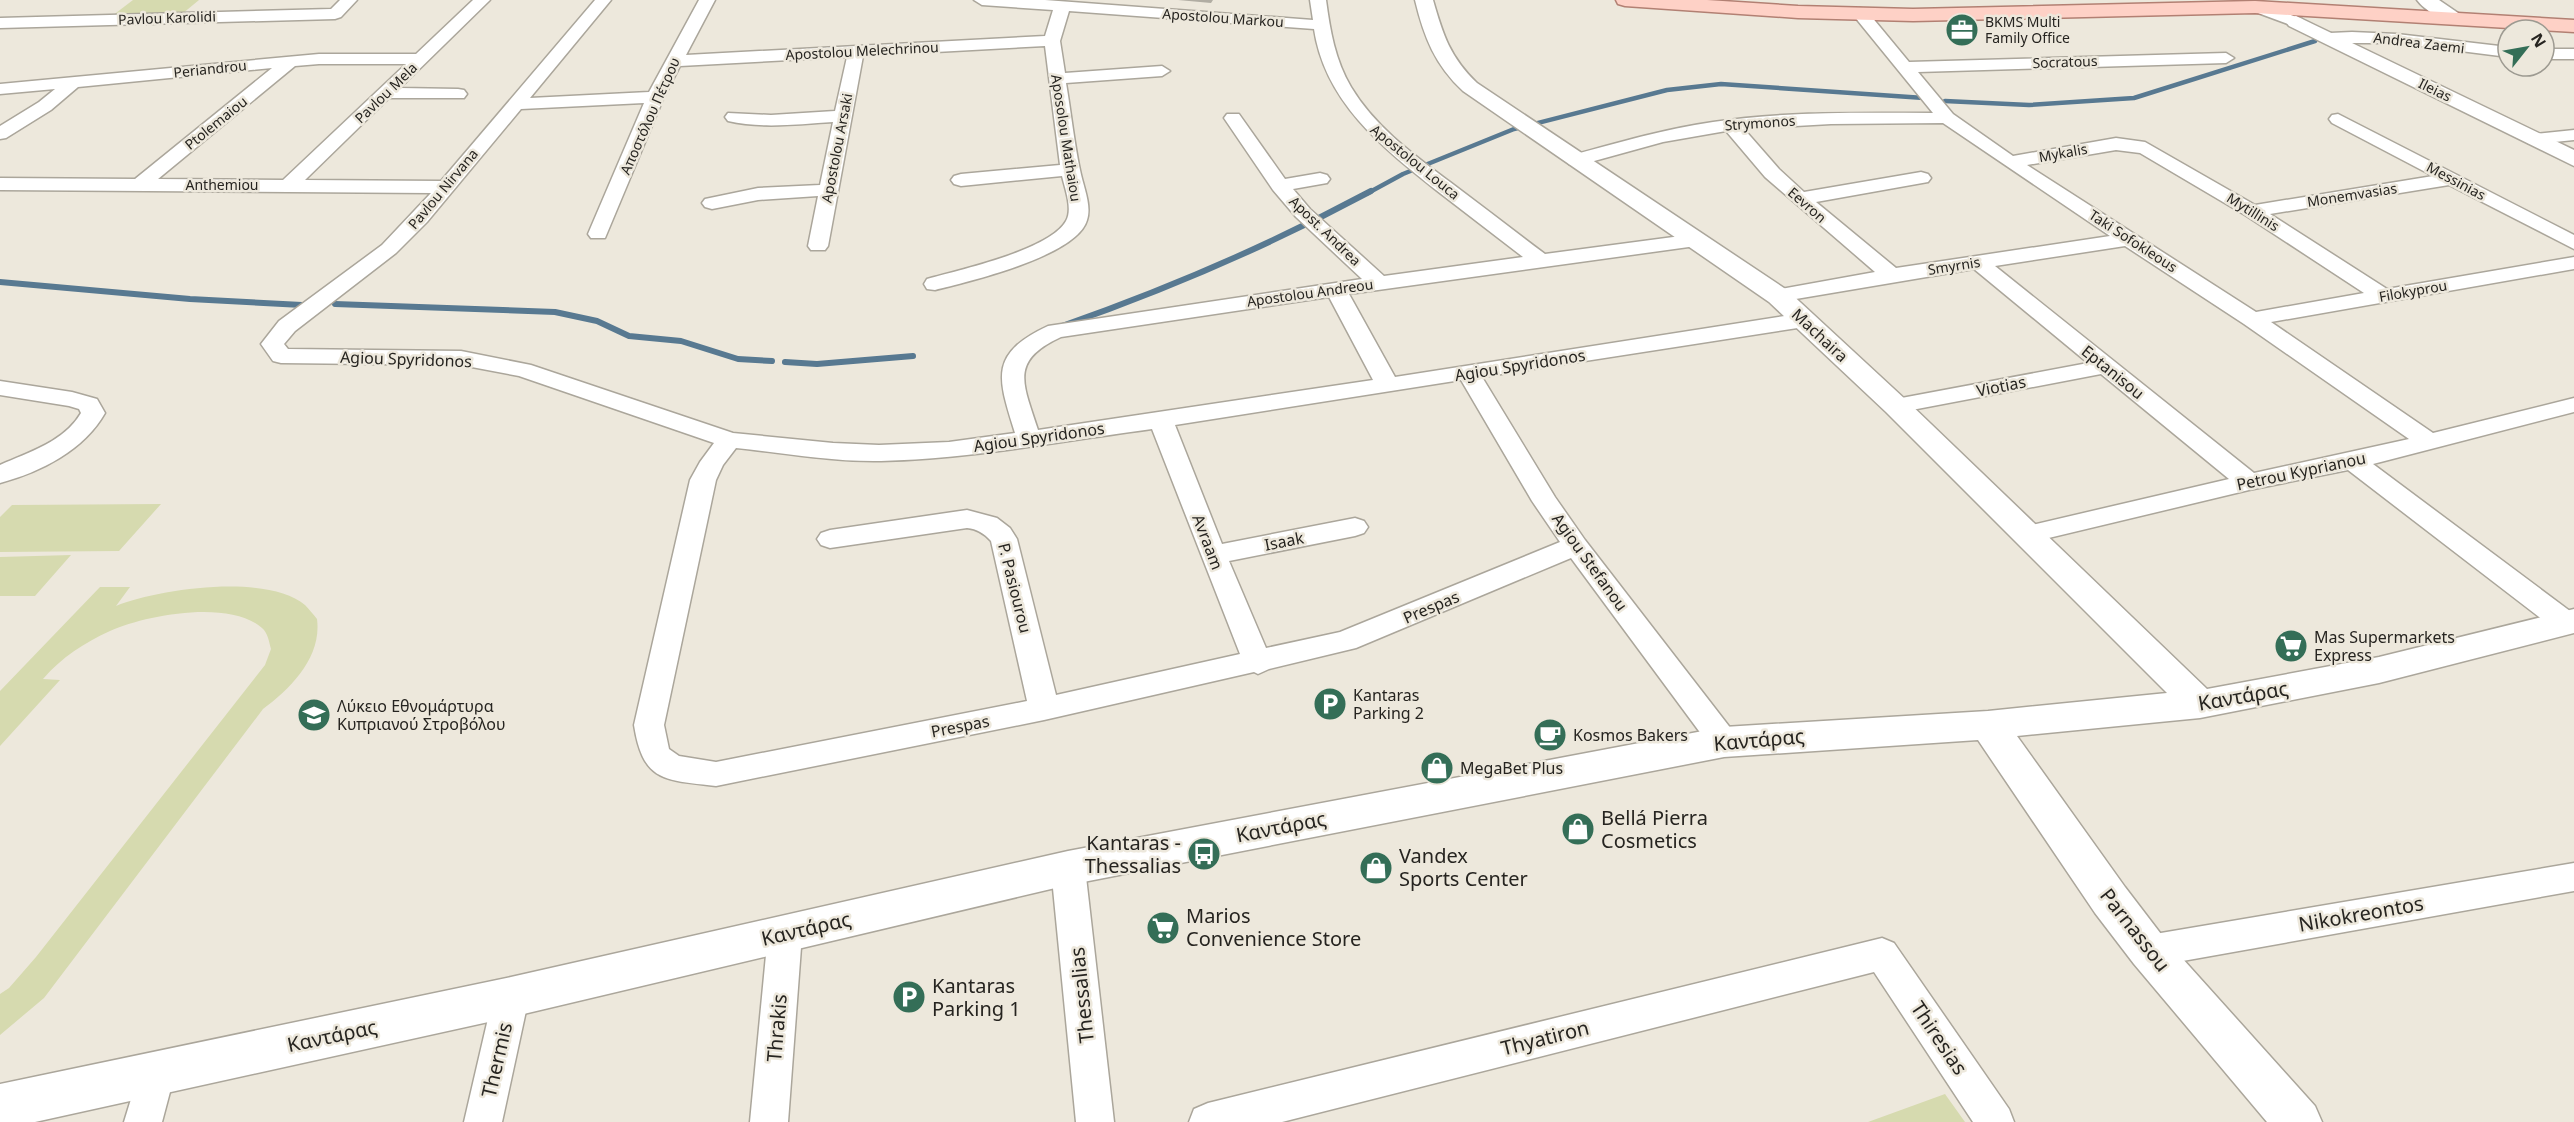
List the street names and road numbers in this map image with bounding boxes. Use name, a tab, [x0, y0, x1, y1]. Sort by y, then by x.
street label: Apostolou Markou	[1162, 4, 1284, 31]
street label: Pavlou Karolidi	[118, 6, 216, 29]
street label: Andrea Zaemi	[2372, 27, 2466, 58]
street label: Apostolou Melechrinou	[785, 37, 939, 64]
street label: Socratous	[2032, 51, 2098, 72]
street label: Αποστόλου Πέτρου	[615, 54, 684, 177]
street label: Periandrou	[172, 55, 247, 82]
street label: Pavlou Mela	[350, 58, 421, 127]
street label: Aposolou Mathaiou	[1047, 73, 1086, 203]
street label: Ileias	[2416, 73, 2455, 106]
street label: Ptolemaiou	[180, 92, 251, 154]
street label: Apostolou Arsaki	[817, 92, 856, 204]
street label: Strymonos	[1724, 111, 1796, 134]
street label: Apostolou Louca	[1367, 120, 1464, 204]
street label: Mykalis	[2037, 139, 2089, 166]
street label: Pavlou Nirvana	[403, 145, 482, 233]
street label: Messinias	[2423, 157, 2489, 204]
street label: Anthemiou	[185, 175, 259, 194]
street label: Monemvasias	[2306, 178, 2398, 211]
street label: Eevron	[1784, 183, 1831, 227]
street label: Mytillinis	[2224, 188, 2283, 235]
street label: Apost. Andrea	[1285, 192, 1365, 270]
street label: Taki Sofokleous	[2086, 205, 2181, 276]
street label: Smyrnis	[1926, 252, 1982, 279]
street label: Apostolou Andreou	[1246, 274, 1374, 311]
street label: Filokyprou	[2377, 275, 2448, 306]
street label: Machaira	[1787, 303, 1853, 367]
street label: Eptanisou	[2077, 340, 2149, 404]
street label: Agiou Spyridonos	[1453, 344, 1587, 386]
street label: Agiou Spyridonos	[340, 346, 472, 372]
street label: Viotias	[1974, 370, 2028, 402]
street label: Agiou Spyridonos	[972, 417, 1106, 457]
street label: Petrou Kyprianou	[2234, 447, 2368, 495]
street label: Agiou Stefanou	[1547, 509, 1633, 615]
street label: Avraam	[1187, 511, 1229, 573]
street label: Isaak	[1262, 526, 1306, 556]
street label: P. Pasiourou	[993, 541, 1037, 635]
street label: Prespas	[1399, 585, 1463, 629]
street label: Καντάρας	[2196, 674, 2290, 717]
street label: Prespas	[929, 710, 991, 742]
street label: Καντάρας	[1712, 722, 1806, 757]
street label: Καντάρας	[1234, 805, 1328, 848]
street label: Parnassou	[2094, 882, 2176, 977]
street label: Nikokreontos	[2296, 889, 2425, 938]
street label: Καντάρας	[759, 905, 853, 952]
street label: Thessalias	[1063, 946, 1100, 1044]
street label: Thrakis	[760, 993, 793, 1063]
street label: Thiresias	[1905, 996, 1974, 1080]
street label: Καντάρας	[285, 1013, 379, 1058]
street label: Thyatiron	[1498, 1014, 1592, 1061]
street label: Thermis	[475, 1020, 518, 1100]

